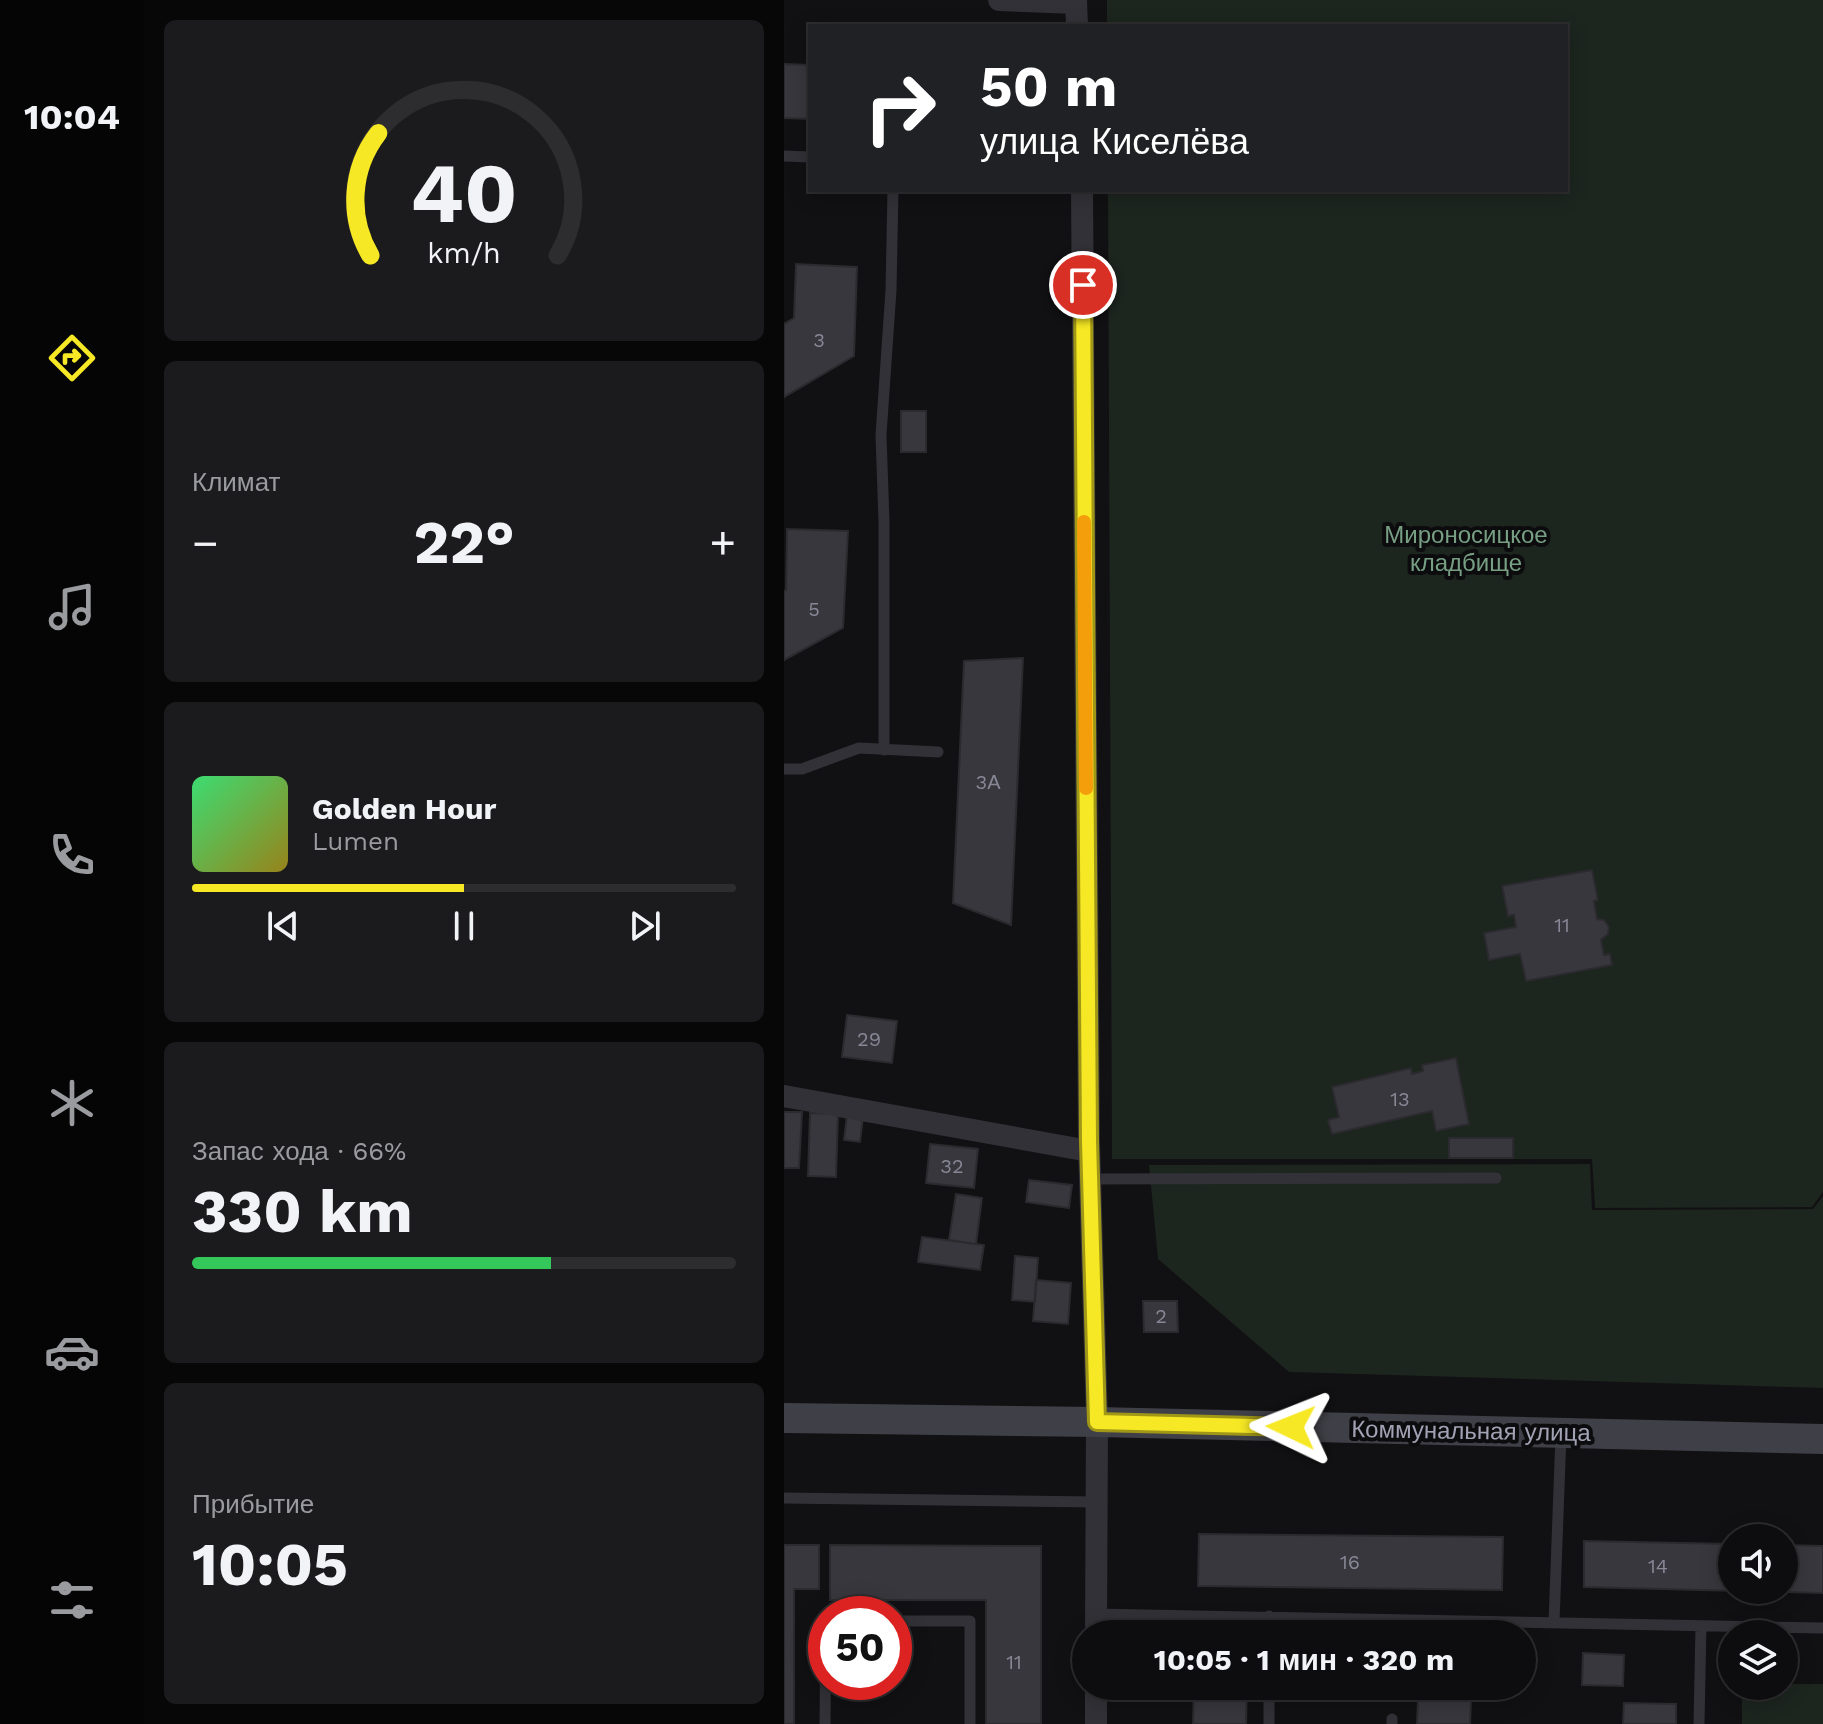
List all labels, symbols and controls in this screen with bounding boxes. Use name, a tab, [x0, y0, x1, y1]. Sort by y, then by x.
text: 50 m	[980, 54, 1117, 120]
icon: right	[848, 56, 952, 160]
text: 10:04	[24, 96, 120, 138]
text: улица Киселёва	[980, 121, 1249, 163]
text: 40	[410, 145, 518, 242]
text: km/h	[427, 237, 501, 271]
pin	[1049, 251, 1117, 319]
icon: arrive	[1061, 263, 1105, 307]
house number: 3	[813, 328, 825, 352]
icon: directions	[44, 330, 100, 386]
text: Климат	[192, 467, 281, 497]
text: 22°	[413, 507, 515, 578]
text: −	[192, 517, 219, 569]
text: +	[709, 517, 736, 569]
park label: Мироносицкое кладбище	[1384, 521, 1548, 577]
icon: music	[44, 579, 100, 635]
house number: 5	[808, 597, 820, 621]
house number: 3А	[976, 770, 1001, 794]
text: Golden Hour	[312, 791, 496, 826]
text: Lumen	[312, 826, 399, 856]
icon: phone	[44, 827, 100, 883]
icon: previous	[261, 904, 305, 948]
icon: pause	[442, 904, 486, 948]
icon: next	[623, 904, 667, 948]
house number: 11	[1554, 913, 1570, 937]
house number: 29	[857, 1027, 881, 1051]
icon: climate	[44, 1075, 100, 1131]
house number: 13	[1390, 1087, 1410, 1111]
text: Запас хода · 66%	[192, 1136, 406, 1166]
house number: 32	[940, 1154, 964, 1178]
text: 330 km	[192, 1176, 413, 1247]
house number: 2	[1155, 1304, 1167, 1328]
icon: car	[44, 1324, 100, 1380]
position arrow	[1249, 1385, 1333, 1469]
street label: Коммунальная улица	[1351, 1415, 1592, 1447]
text: Прибытие	[192, 1489, 314, 1519]
map controls	[1718, 1524, 1798, 1700]
button: sound	[1718, 1524, 1798, 1604]
text: 10:05	[192, 1529, 348, 1600]
house number: 16	[1340, 1550, 1360, 1574]
house number: 14	[1648, 1554, 1668, 1578]
icon: filters	[44, 1572, 100, 1628]
speed limit sign: 50	[808, 1596, 912, 1700]
button: layers	[1718, 1620, 1798, 1700]
text: 10:05 · 1 мин · 320 m	[1154, 1642, 1454, 1677]
house number: 11	[1006, 1650, 1022, 1674]

